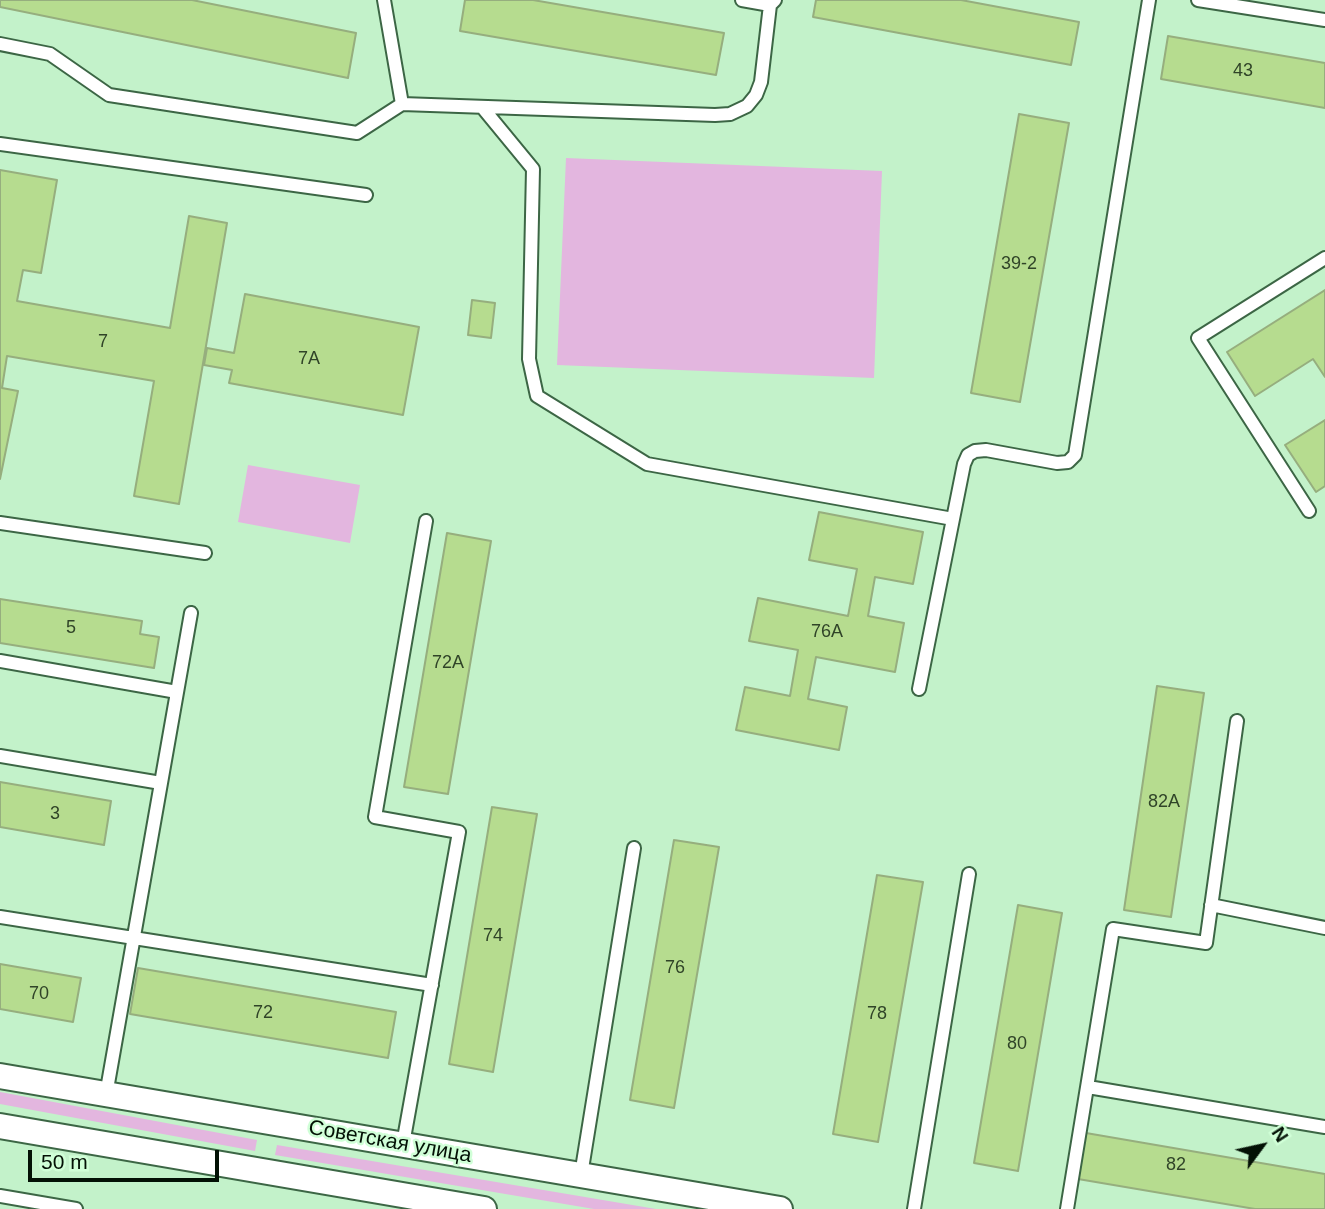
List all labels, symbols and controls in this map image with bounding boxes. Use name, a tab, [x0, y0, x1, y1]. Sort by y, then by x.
house number: 43	[1233, 60, 1253, 82]
house number: 39-2	[1001, 253, 1037, 275]
house number: 7	[98, 331, 108, 353]
house number: 7А	[298, 348, 320, 370]
house number: 5	[66, 617, 76, 639]
house number: 76А	[811, 621, 843, 643]
house number: 72А	[432, 652, 464, 674]
house number: 82А	[1148, 791, 1180, 813]
house number: 3	[50, 803, 60, 825]
house number: 74	[483, 925, 503, 947]
house number: 76	[665, 957, 685, 979]
house number: 70	[29, 983, 49, 1005]
house number: 72	[253, 1002, 273, 1024]
house number: 78	[867, 1003, 887, 1025]
house number: 80	[1007, 1033, 1027, 1055]
north arrow	[1227, 1111, 1297, 1181]
street label: Советская улица	[307, 1115, 473, 1169]
text: N	[1267, 1123, 1293, 1146]
scale bar	[32, 1136, 222, 1180]
text: 50 m	[41, 1150, 88, 1173]
house number: 82	[1166, 1154, 1186, 1176]

